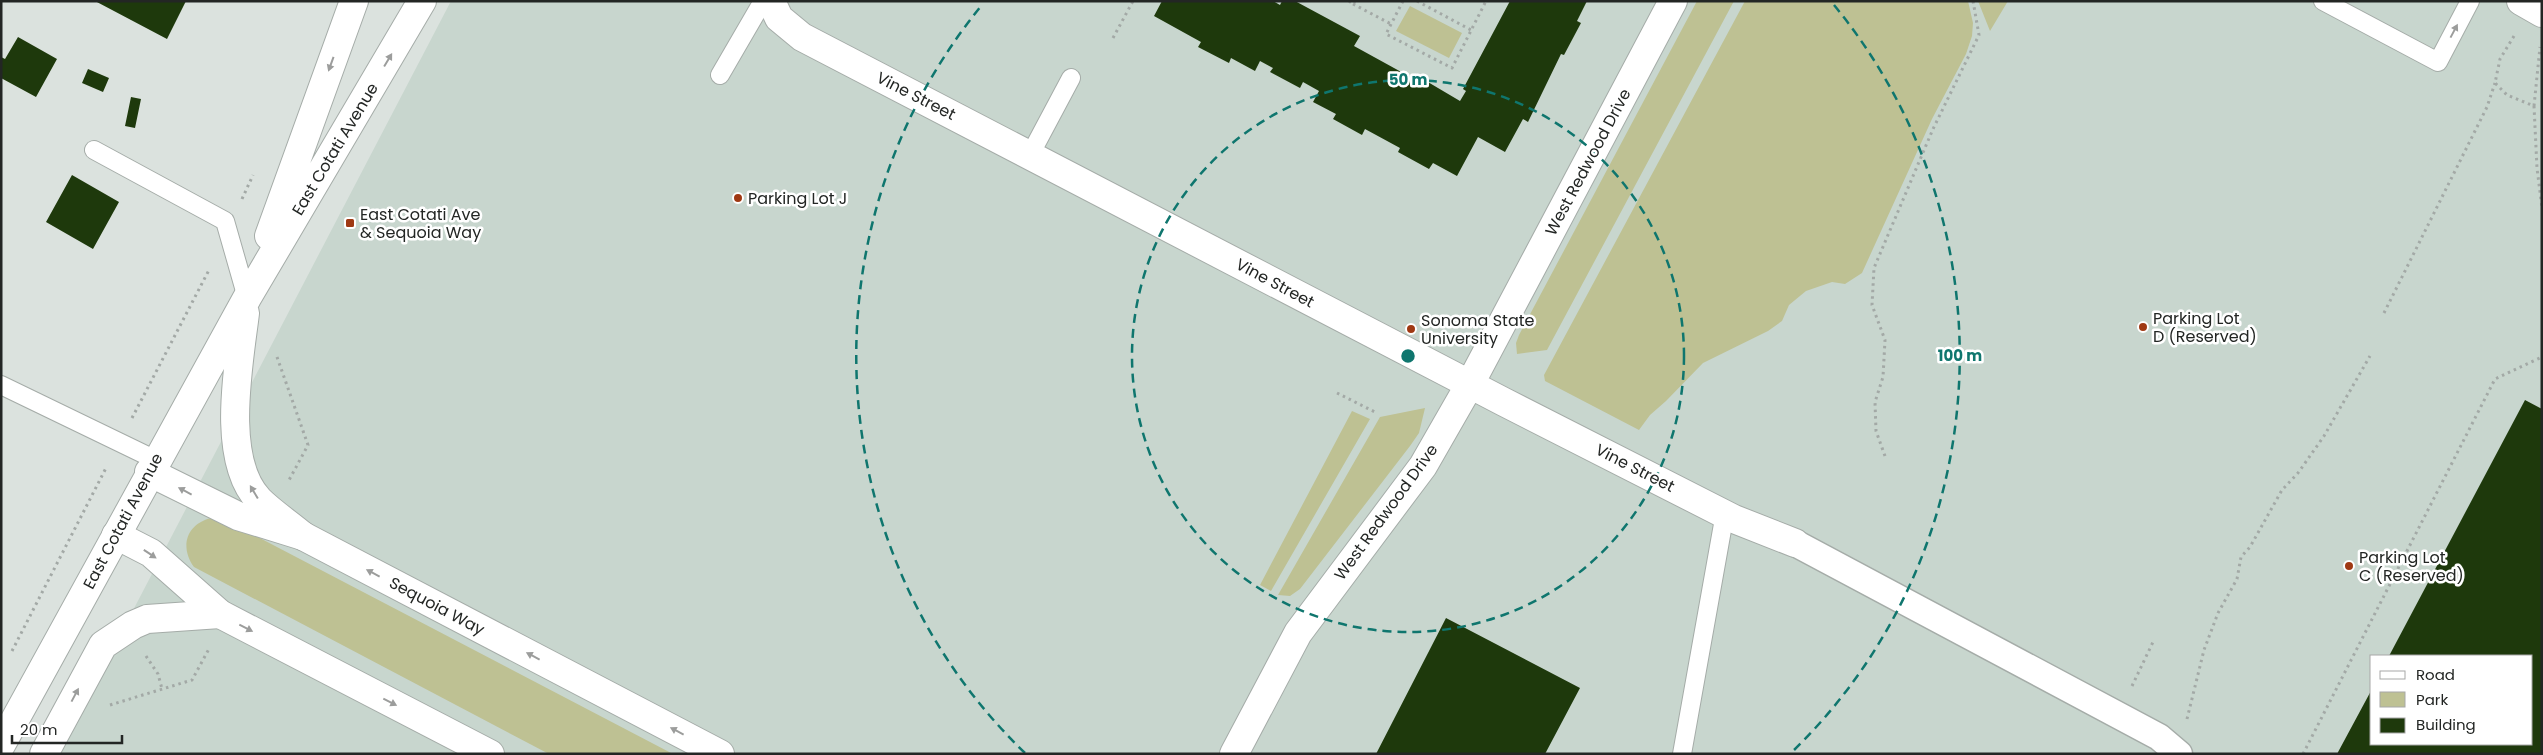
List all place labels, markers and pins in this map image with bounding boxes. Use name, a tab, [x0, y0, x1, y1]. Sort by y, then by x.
place label: Parking Lot J	[748, 187, 847, 210]
marker: Parking Lot J	[732, 192, 744, 204]
place label: East Cotati Ave & Sequoia Way	[360, 203, 481, 244]
marker: East Cotati Ave & Sequoia Way	[344, 217, 356, 229]
place label: Parking Lot D (Reserved)	[2153, 307, 2257, 348]
place label: Sonoma State University	[1421, 309, 1535, 350]
marker: Parking Lot D (Reserved)	[2137, 321, 2149, 333]
marker: Sonoma State University	[1405, 323, 1417, 335]
centre of rings	[1399, 347, 1417, 365]
place label: Parking Lot C (Reserved)	[2359, 546, 2464, 587]
marker: Parking Lot C (Reserved)	[2343, 560, 2355, 572]

